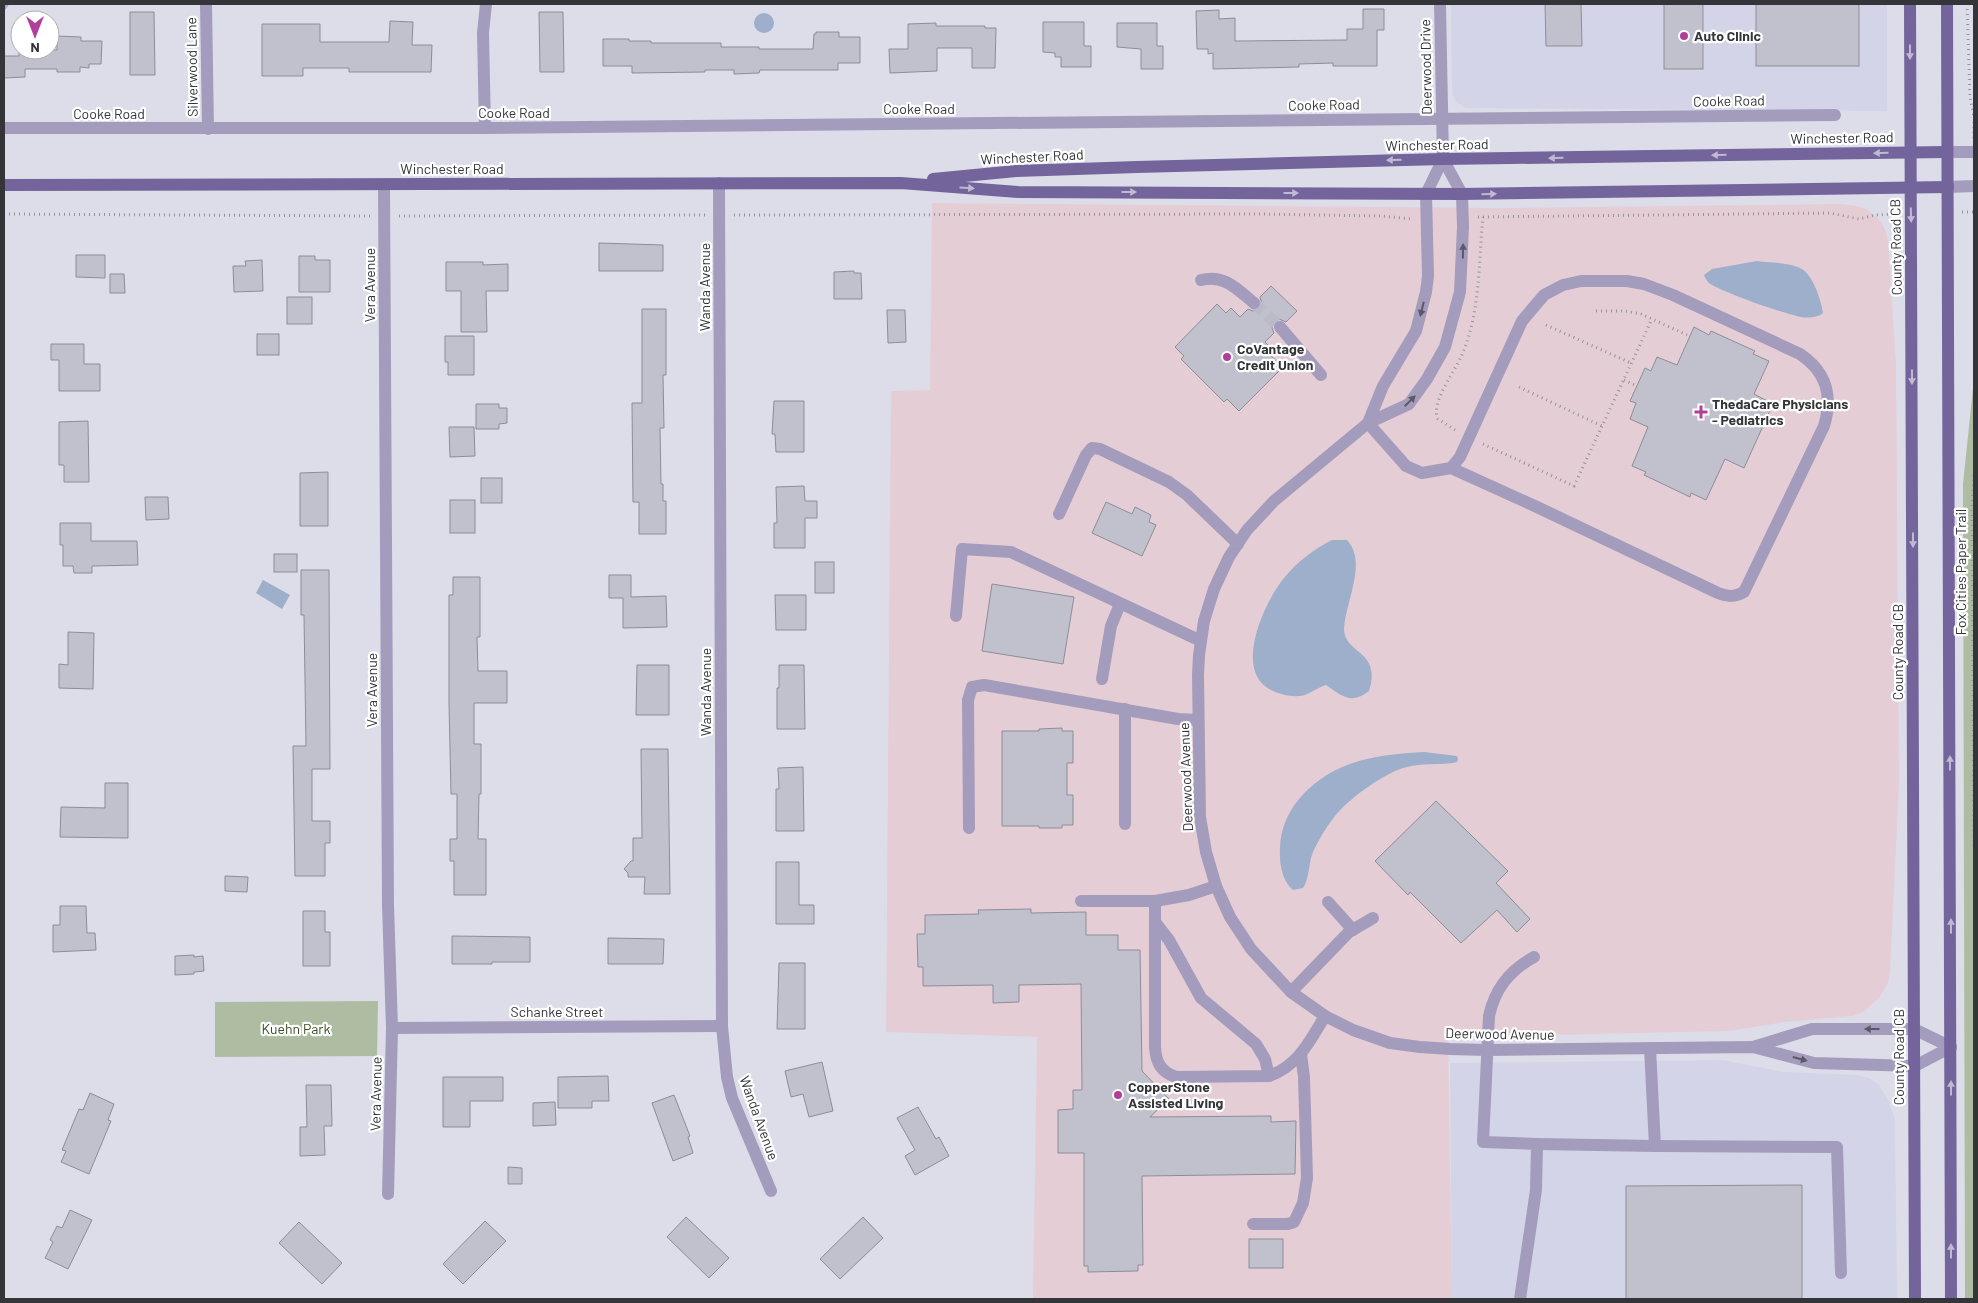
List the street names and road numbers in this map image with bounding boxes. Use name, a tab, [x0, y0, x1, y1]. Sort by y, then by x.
street label: Silverwood Lane	[182, 17, 201, 117]
street label: Deerwood Drive	[1416, 19, 1435, 115]
street label: Cooke Road	[1693, 91, 1765, 110]
street label: Cooke Road	[1288, 95, 1360, 114]
street label: Cooke Road	[883, 100, 955, 117]
street label: Cooke Road	[478, 104, 550, 121]
street label: Cooke Road	[73, 105, 145, 122]
street label: Winchester Road	[1790, 128, 1894, 147]
street label: Winchester Road	[1385, 135, 1489, 154]
street label: Winchester Road	[980, 145, 1084, 168]
street label: Winchester Road	[400, 160, 504, 177]
street label: County Road CB	[1886, 199, 1905, 295]
street label: Wanda Avenue	[696, 243, 713, 331]
street label: Vera Avenue	[361, 248, 378, 322]
street label: Fox Cities Paper Trail	[1952, 509, 1969, 635]
street label: County Road CB	[1889, 604, 1906, 700]
street label: Wanda Avenue	[697, 648, 714, 736]
street label: Vera Avenue	[363, 653, 380, 727]
street label: Deerwood Avenue	[1175, 722, 1196, 832]
street label: Schanke Street	[511, 1003, 603, 1020]
street label: County Road CB	[1890, 1009, 1907, 1105]
street label: Deerwood Avenue	[1445, 1024, 1555, 1043]
street label: Vera Avenue	[366, 1057, 385, 1131]
street label: Wanda Avenue	[736, 1073, 783, 1162]

